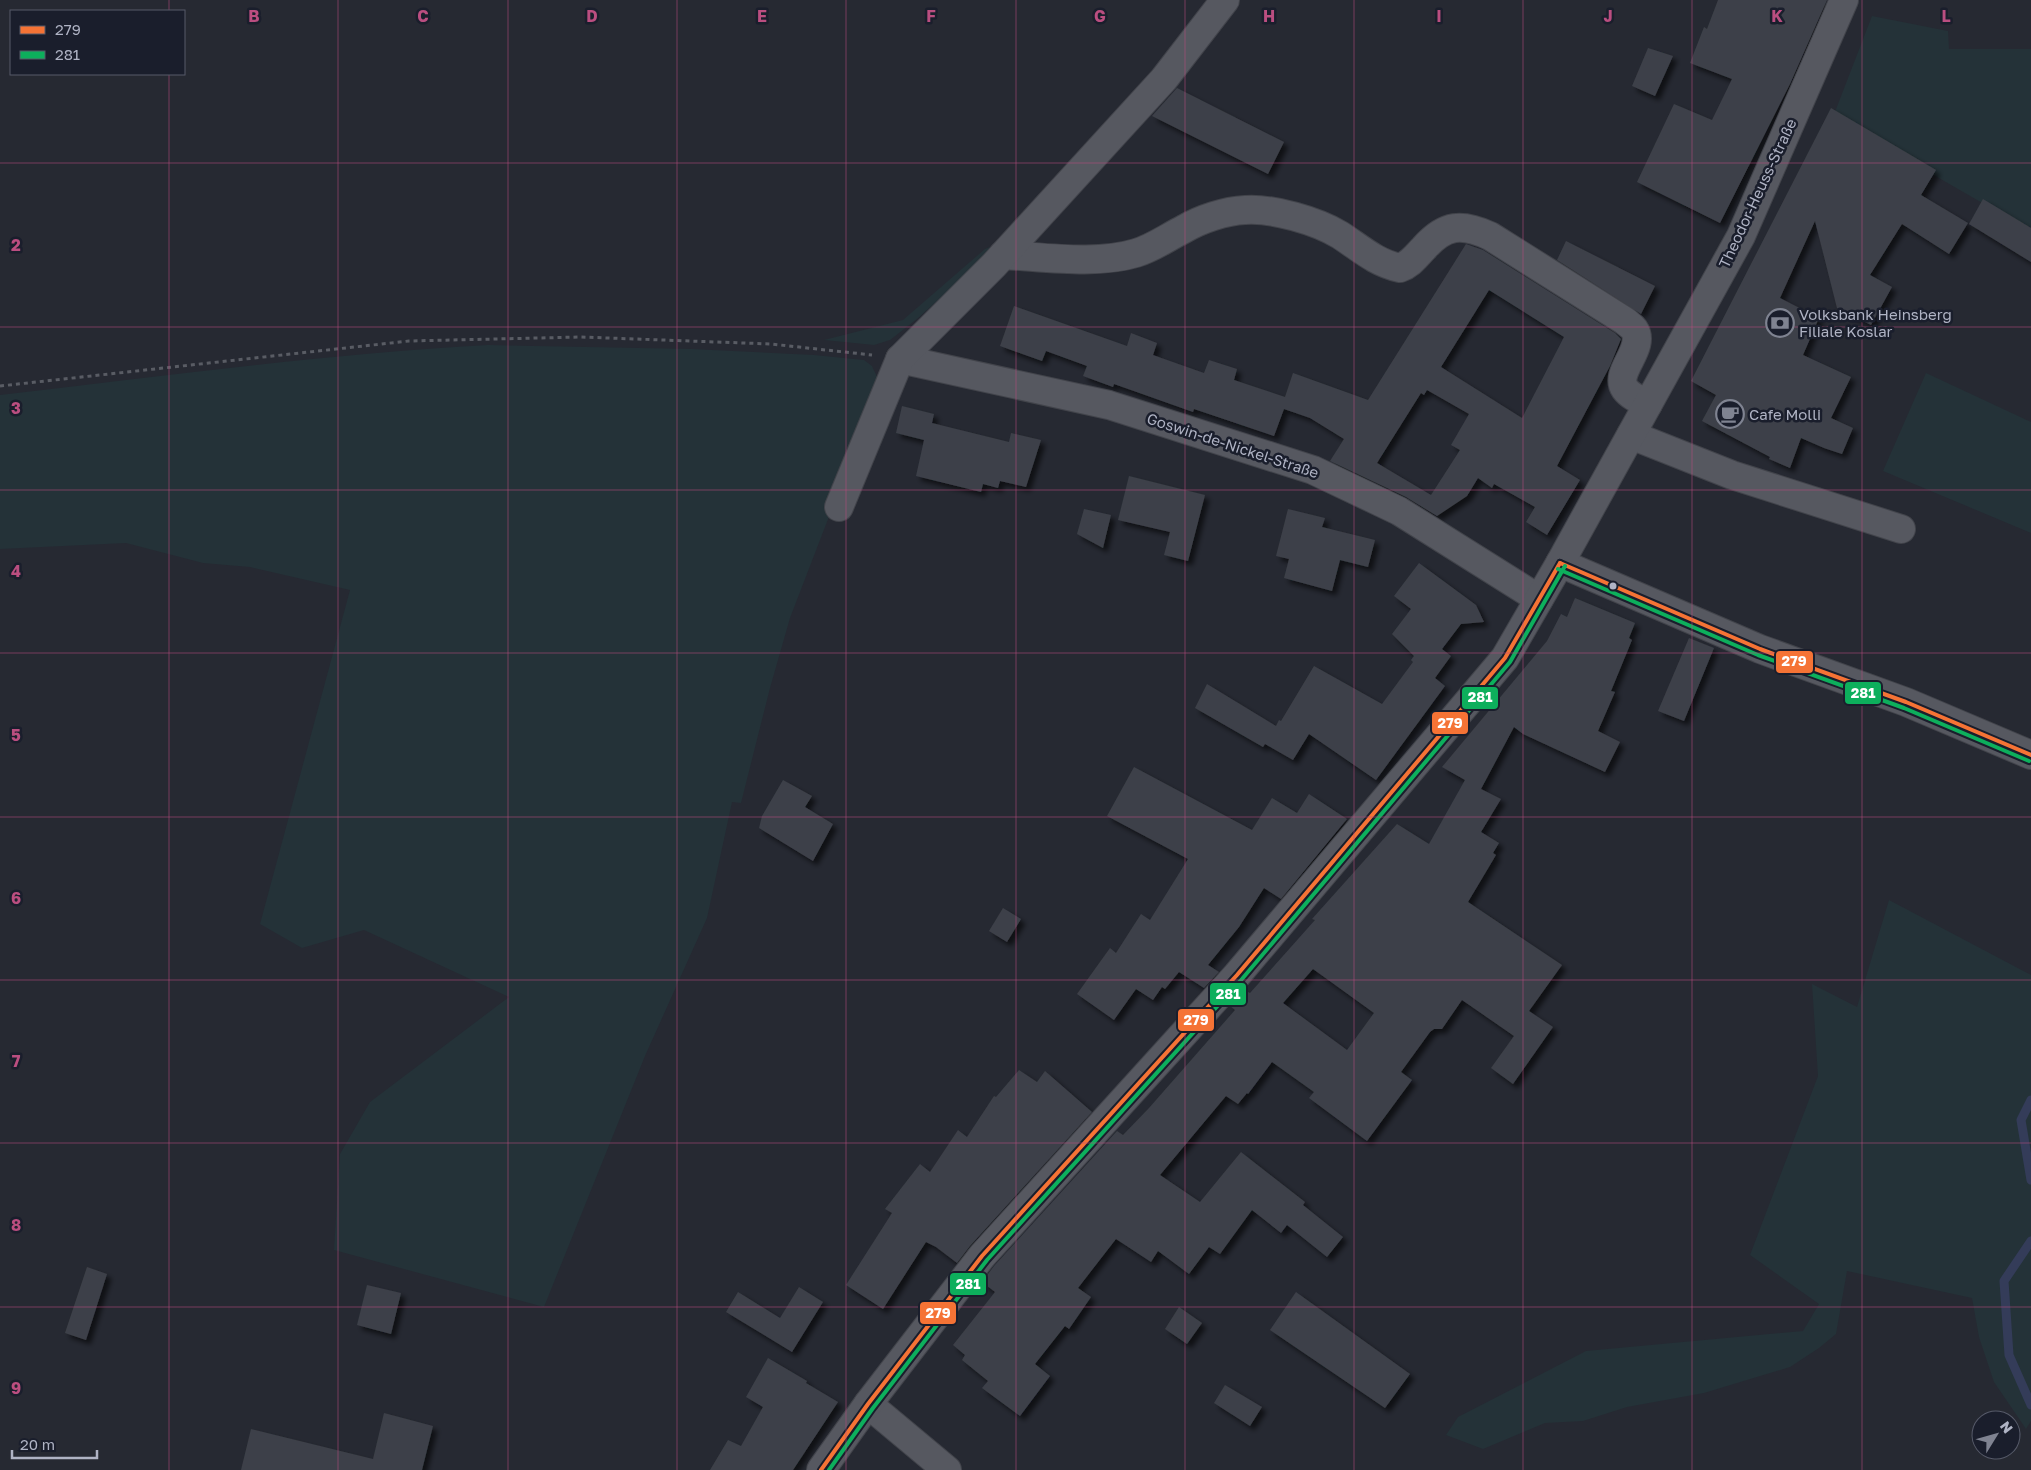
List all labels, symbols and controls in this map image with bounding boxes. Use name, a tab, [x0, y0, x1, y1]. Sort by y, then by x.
text: B	[248, 6, 260, 26]
text: C	[417, 6, 429, 26]
text: D	[586, 6, 598, 26]
text: E	[757, 6, 767, 26]
text: F	[926, 6, 936, 26]
text: G	[1094, 6, 1106, 26]
text: H	[1263, 6, 1275, 26]
text: I	[1436, 6, 1442, 26]
text: J	[1603, 6, 1613, 26]
text: K	[1771, 6, 1783, 26]
text: L	[1941, 6, 1951, 26]
legend	[10, 10, 185, 75]
text: 279	[55, 20, 81, 38]
text: 281	[55, 45, 80, 63]
street label: Theodor-Heuss-Straße	[1714, 115, 1800, 271]
text: 2	[11, 235, 21, 255]
place label: Volksbank Heinsberg Filiale Koslar	[1799, 305, 1952, 340]
bank icon: Volksbank Heinsberg Filiale Koslar	[1765, 308, 1795, 338]
text: 3	[11, 398, 21, 418]
cafe icon: Cafe Molli	[1715, 399, 1745, 429]
place label: Cafe Molli	[1749, 405, 1821, 423]
street label: Goswin-de-Nickel-Straße	[1145, 409, 1321, 481]
text: 4	[11, 561, 21, 581]
unlabelled marker	[1608, 581, 1618, 591]
line badge: 279	[1775, 650, 1814, 674]
text: 279	[1781, 652, 1807, 669]
line badge: 281	[1844, 681, 1882, 705]
text: 281	[1851, 684, 1875, 701]
line badge: 281	[1461, 686, 1499, 710]
text: 281	[1468, 688, 1492, 705]
line badge: 279	[1431, 711, 1469, 735]
text: 279	[1437, 714, 1463, 731]
text: 5	[11, 725, 21, 745]
text: 6	[11, 888, 21, 908]
line badge: 281	[1209, 982, 1247, 1006]
text: 281	[1216, 985, 1240, 1002]
line badge: 279	[1177, 1008, 1215, 1032]
text: 279	[1183, 1011, 1209, 1028]
text: 7	[12, 1051, 21, 1071]
text: 8	[11, 1215, 21, 1235]
line badge: 281	[949, 1272, 987, 1296]
text: 281	[956, 1275, 980, 1292]
line badge: 279	[919, 1301, 957, 1325]
text: 279	[925, 1304, 951, 1321]
text: 9	[11, 1378, 21, 1398]
north arrow	[1971, 1410, 2021, 1460]
text: N	[1997, 1418, 2017, 1436]
scale bar	[12, 1428, 98, 1460]
text: 20 m	[20, 1435, 55, 1453]

